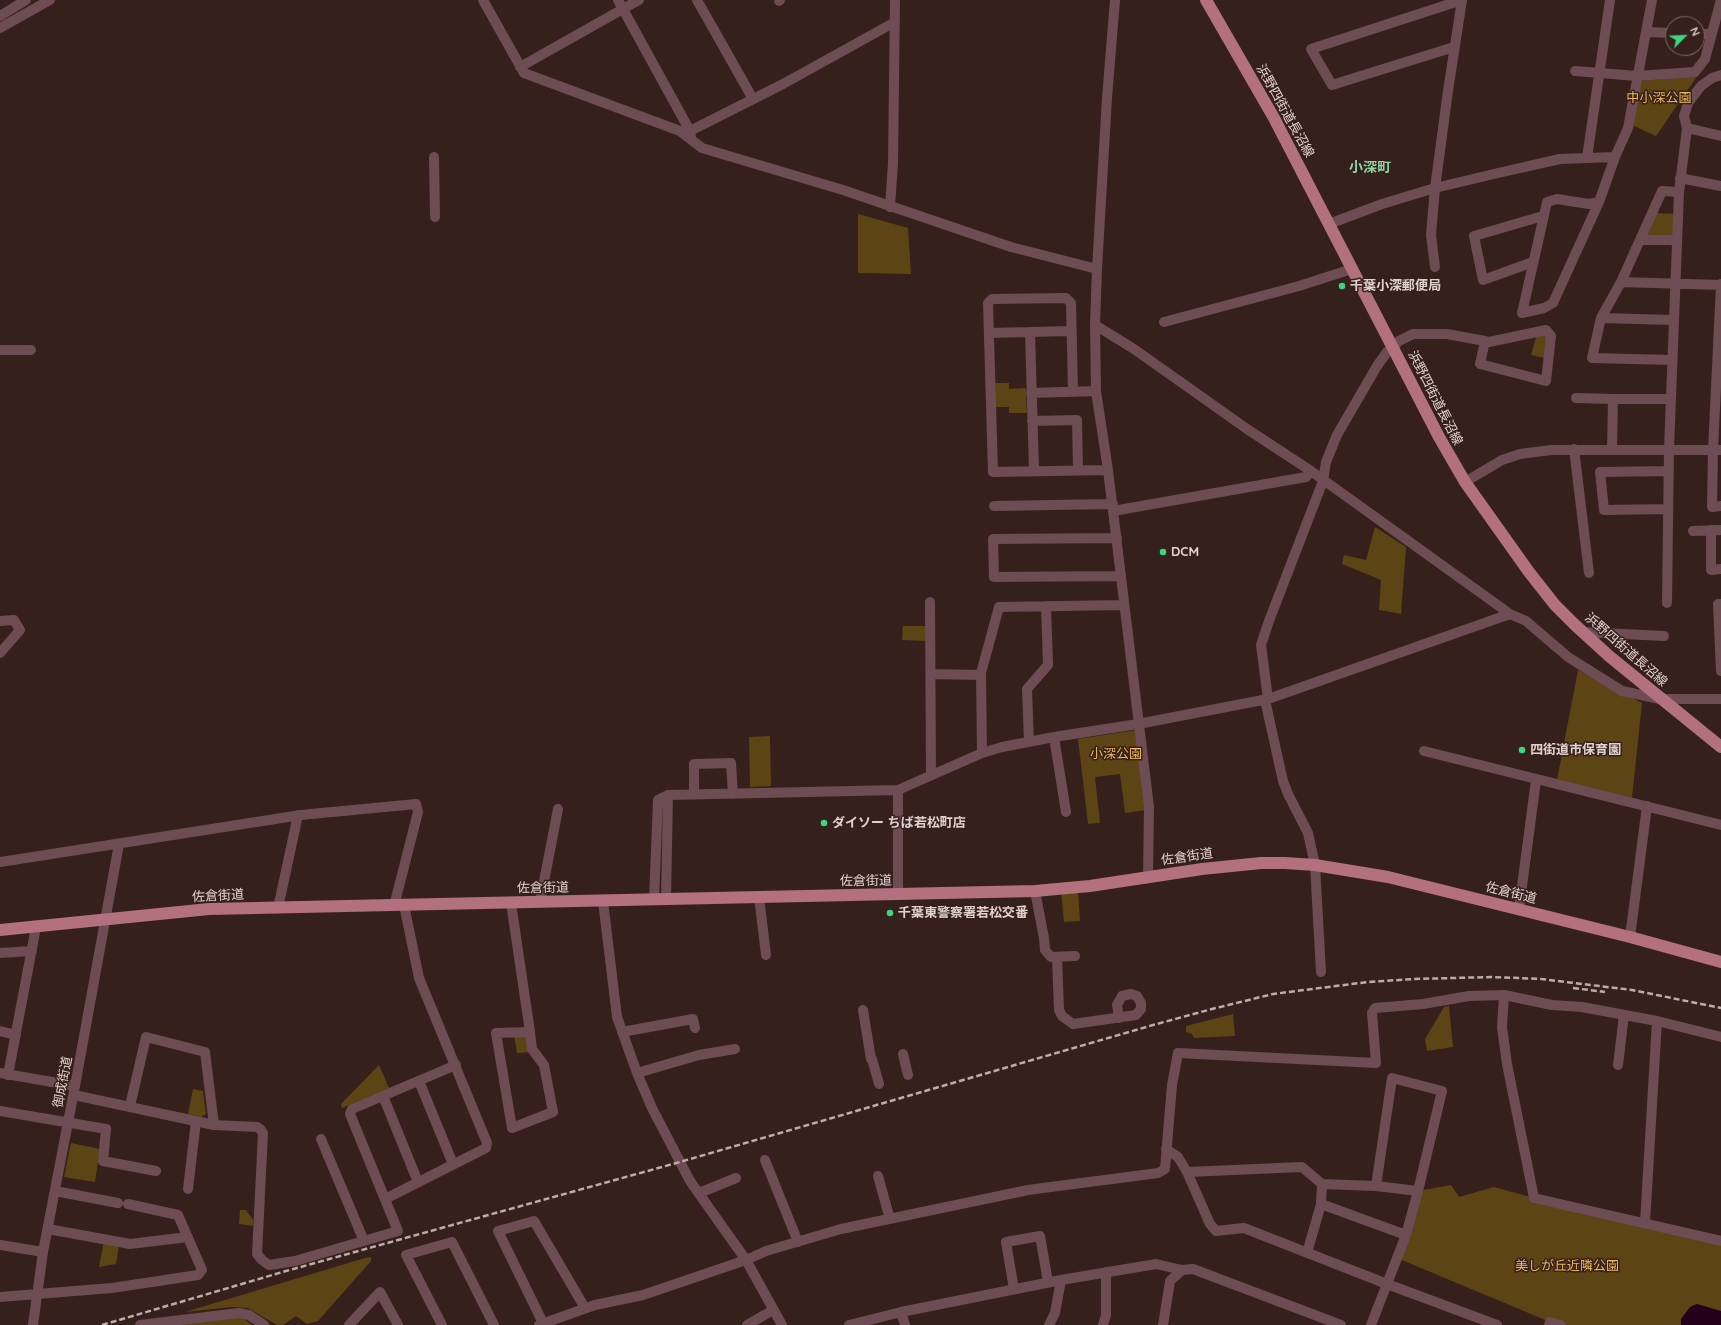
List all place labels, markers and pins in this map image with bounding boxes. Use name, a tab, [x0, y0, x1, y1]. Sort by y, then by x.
place label: 千葉小深郵便局	[1350, 278, 1441, 294]
marker: 千葉小深郵便局	[1337, 281, 1347, 291]
place label: DCM	[1171, 544, 1199, 560]
marker: DCM	[1158, 547, 1168, 557]
place label: 四街道市保育園	[1530, 742, 1621, 758]
marker: 四街道市保育園	[1517, 745, 1527, 755]
place label: ダイソー ちば若松町店	[832, 815, 966, 831]
marker: ダイソー ちば若松町店	[819, 818, 829, 828]
place label: 千葉東警察署若松交番	[898, 905, 1028, 921]
marker: 千葉東警察署若松交番	[885, 908, 895, 918]

